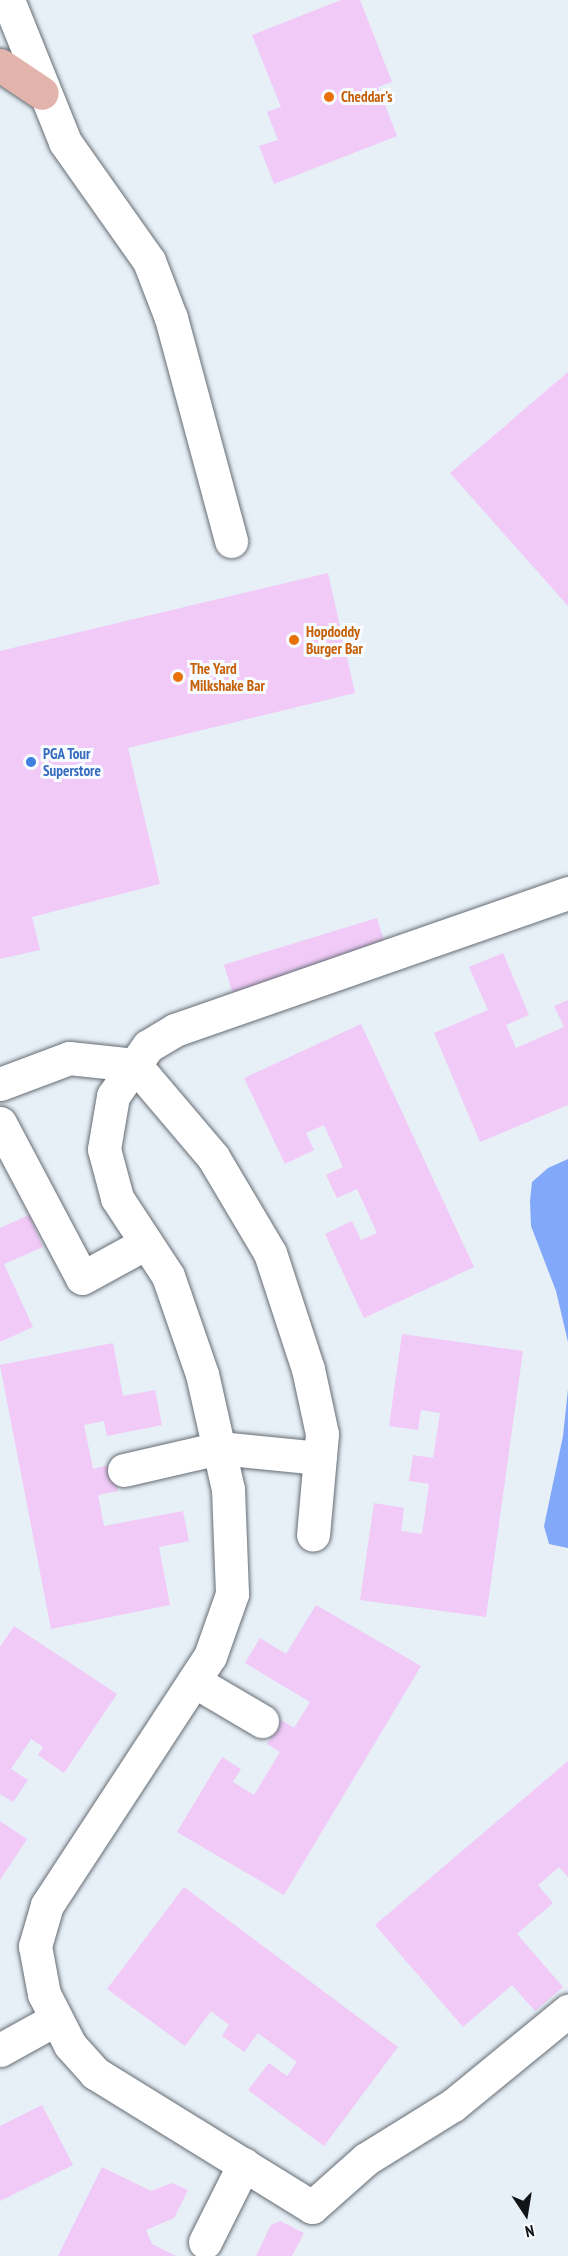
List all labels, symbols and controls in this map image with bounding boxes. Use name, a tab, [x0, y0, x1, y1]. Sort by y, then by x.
place label: Cheddar's	[341, 88, 393, 106]
marker: Cheddar's	[322, 90, 336, 104]
place label: Hopdoddy Burger Bar	[306, 622, 363, 657]
marker: Hopdoddy Burger Bar	[287, 633, 301, 647]
place label: The Yard Milkshake Bar	[190, 659, 265, 694]
marker: The Yard Milkshake Bar	[171, 670, 185, 684]
place label: PGA Tour Superstore	[43, 744, 101, 779]
marker: PGA Tour Superstore	[24, 755, 38, 769]
north arrow	[496, 2184, 556, 2244]
text: N	[523, 2221, 536, 2242]

